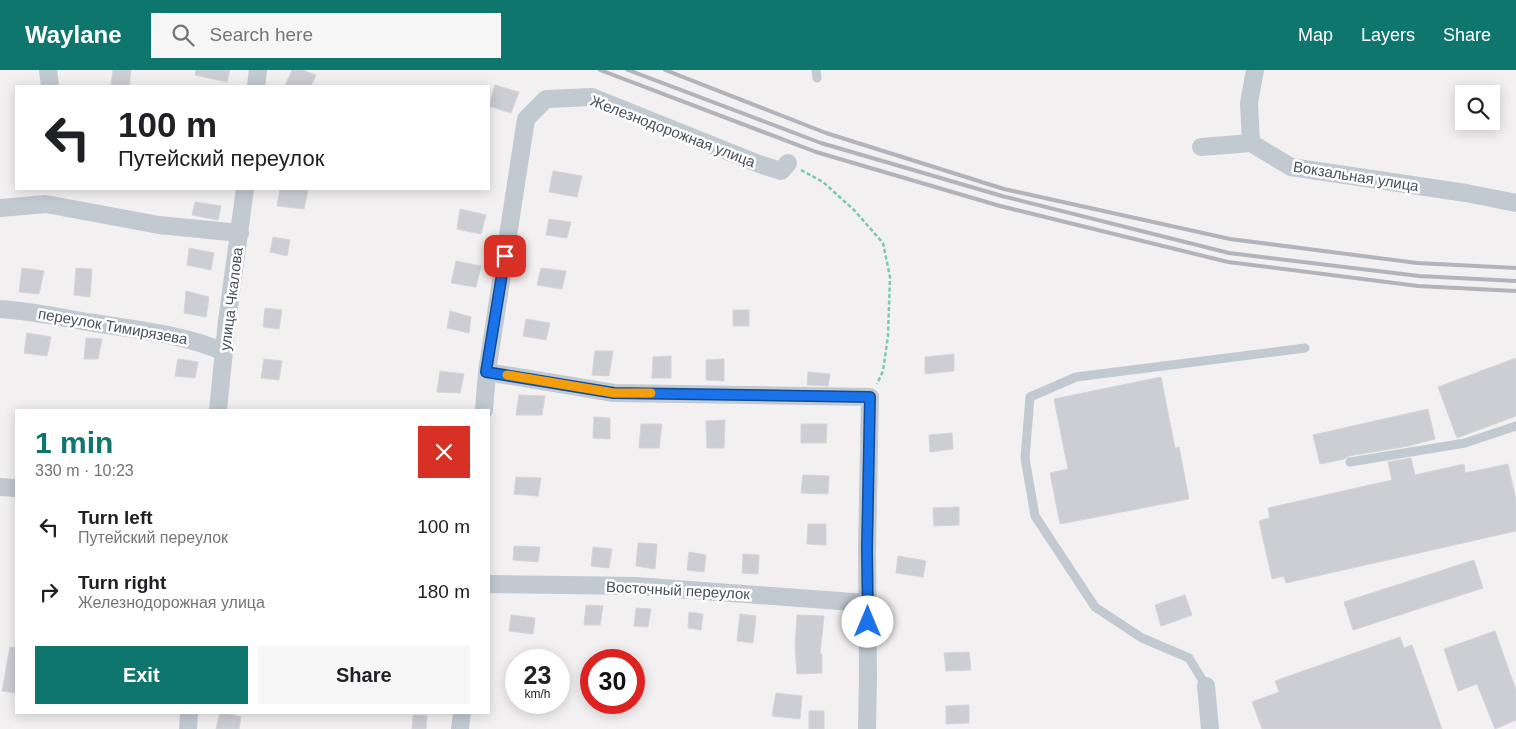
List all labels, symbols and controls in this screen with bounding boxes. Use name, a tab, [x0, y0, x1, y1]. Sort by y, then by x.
search box	[151, 13, 501, 58]
text: Waylane	[25, 21, 121, 48]
icon: search	[169, 21, 197, 49]
text: Search here	[209, 24, 313, 45]
text: Map	[1298, 25, 1333, 45]
text: Layers	[1361, 25, 1415, 45]
text: Share	[1443, 25, 1491, 45]
map controls	[1455, 85, 1500, 130]
button: search	[1455, 85, 1500, 130]
street label: Железнодорожная улица	[588, 92, 758, 171]
icon: left	[35, 105, 100, 170]
text: 100 m	[118, 105, 217, 144]
text: Путейский переулок	[118, 146, 324, 171]
street label: Вокзальная улица	[1292, 158, 1421, 194]
pin	[484, 235, 526, 277]
icon: arrive	[491, 242, 519, 270]
street label: улица Чкалова	[216, 246, 246, 352]
street label: переулок Тимирязева	[37, 304, 190, 348]
text: 1 min	[35, 426, 113, 459]
button: close	[418, 426, 470, 478]
text: 330 m · 10:23	[35, 462, 134, 479]
text: Turn left	[78, 507, 153, 528]
icon: left	[35, 513, 63, 541]
text: 100 m	[417, 516, 470, 537]
text: Путейский переулок	[78, 529, 228, 546]
text: Turn right	[78, 572, 166, 593]
icon: right	[35, 578, 63, 606]
street label: Восточный переулок	[606, 578, 751, 602]
text: 180 m	[417, 581, 470, 602]
text: Железнодорожная улица	[78, 594, 265, 611]
position arrow	[841, 595, 893, 647]
button: Exit	[35, 646, 248, 704]
button: Share	[258, 646, 470, 704]
speed limit sign: 30	[580, 649, 645, 714]
text: 23	[524, 661, 551, 689]
text: km/h	[524, 687, 551, 701]

